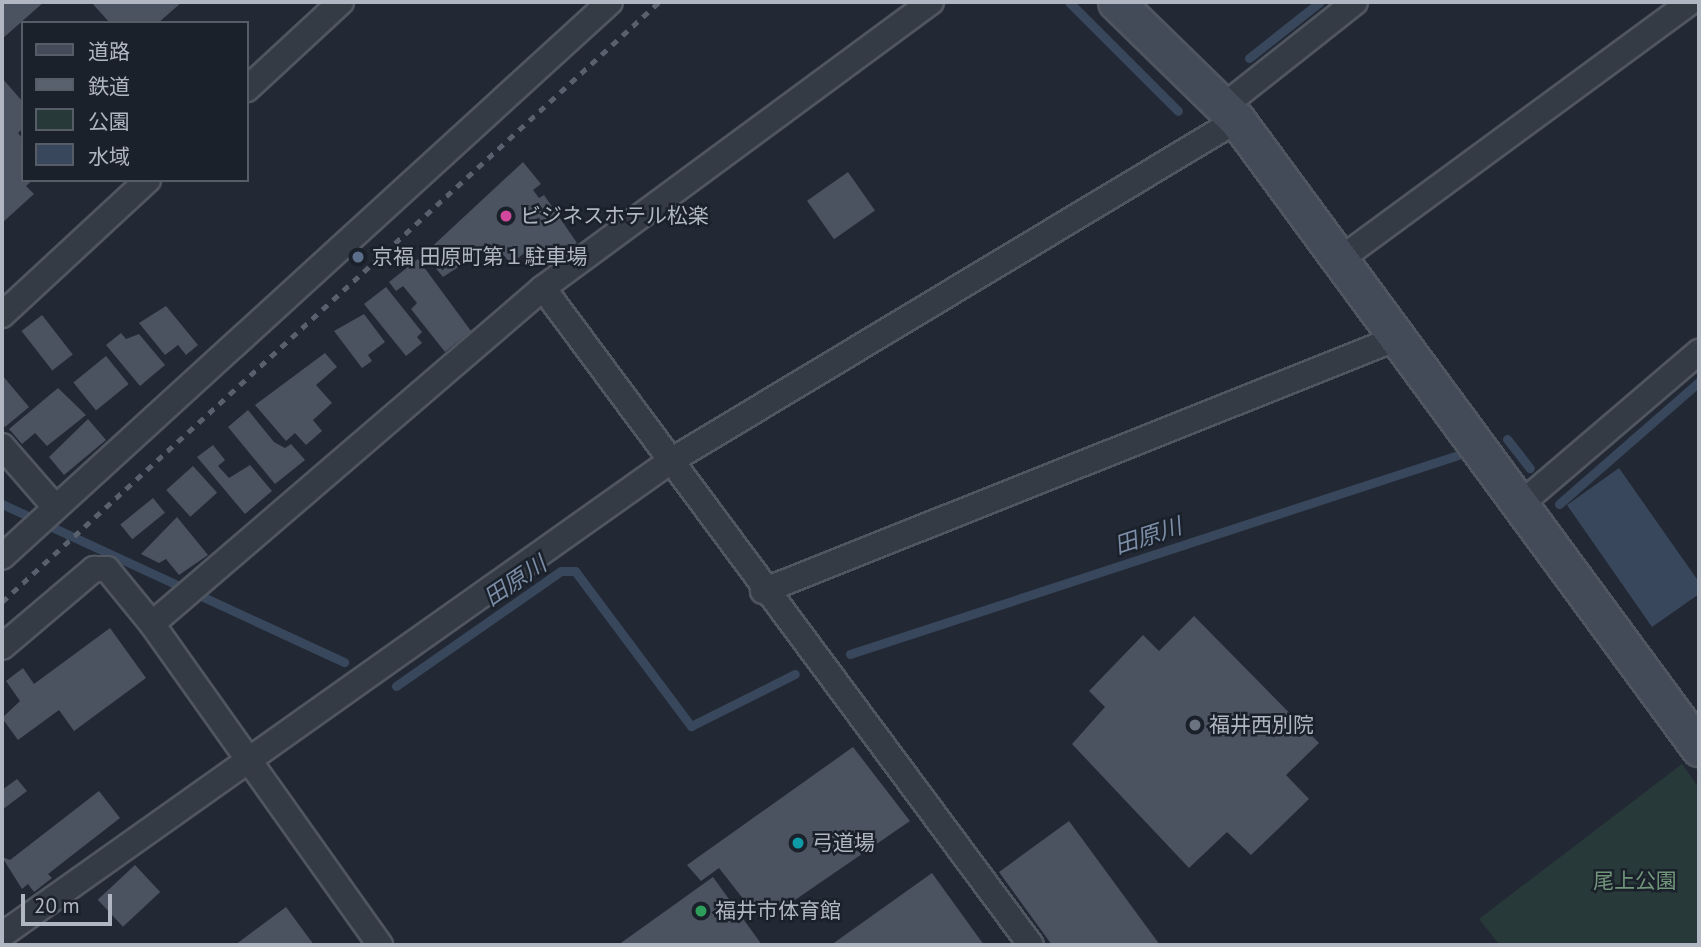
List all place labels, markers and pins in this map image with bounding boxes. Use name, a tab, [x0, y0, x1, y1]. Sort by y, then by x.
place label: ビジネスホテル松楽	[520, 203, 709, 229]
marker: ビジネスホテル松楽	[498, 208, 514, 224]
place label: 京福 田原町第１駐車場	[372, 244, 588, 270]
marker: 京福 田原町第１駐車場	[350, 249, 366, 265]
place label: 福井西別院	[1209, 712, 1314, 738]
marker: 福井西別院	[1187, 717, 1203, 733]
place label: 弓道場	[812, 830, 875, 856]
marker: 弓道場	[790, 835, 806, 851]
place label: 福井市体育館	[715, 898, 841, 924]
marker: 福井市体育館	[693, 903, 709, 919]

